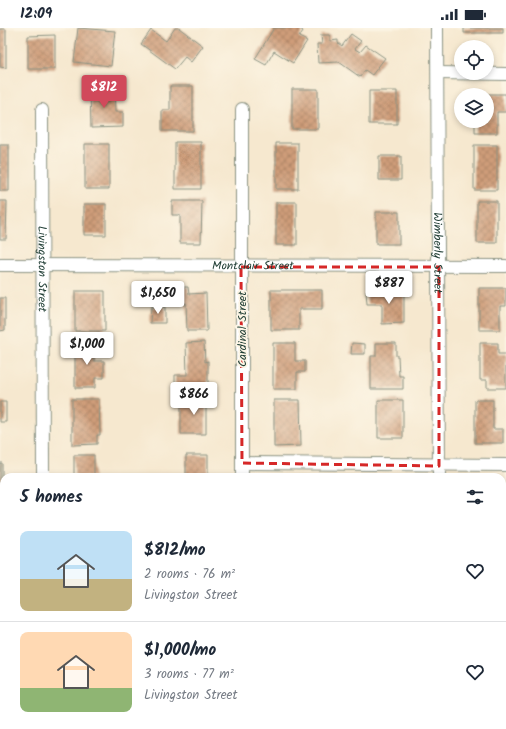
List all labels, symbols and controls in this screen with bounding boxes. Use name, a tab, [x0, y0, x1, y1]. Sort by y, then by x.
text: 12:09	[20, 2, 52, 26]
map controls	[454, 40, 494, 128]
button: locate	[454, 40, 494, 80]
pin: $812	[80, 75, 128, 109]
text: $812	[91, 77, 117, 98]
button: layers	[454, 88, 494, 128]
street label: Wimberly Street	[428, 212, 447, 294]
street label: Livingston Street	[32, 226, 52, 313]
street label: Montclair Street	[212, 256, 294, 276]
pin: $887	[365, 271, 413, 305]
text: $887	[374, 273, 404, 294]
pin: $1,650	[125, 281, 191, 315]
text: $1,650	[140, 283, 176, 304]
street label: Cardinal Street	[233, 291, 252, 367]
pin: $1,000	[54, 332, 120, 366]
text: $1,000	[69, 334, 105, 355]
pin: $866	[170, 382, 218, 416]
text: $866	[179, 384, 209, 405]
text: 5 homes	[20, 484, 83, 511]
icon: filters	[464, 486, 486, 508]
text: $812/mo	[144, 537, 206, 564]
icon: home	[52, 547, 100, 595]
icon: heart	[464, 560, 486, 582]
text: 2 rooms · 76 m²	[144, 564, 235, 585]
text: Livingston Street	[144, 585, 237, 606]
text: $1,000/mo	[144, 637, 216, 664]
icon: home	[52, 648, 100, 696]
icon: heart	[464, 661, 486, 683]
text: 3 rooms · 77 m²	[144, 664, 234, 685]
text: Livingston Street	[144, 685, 237, 706]

